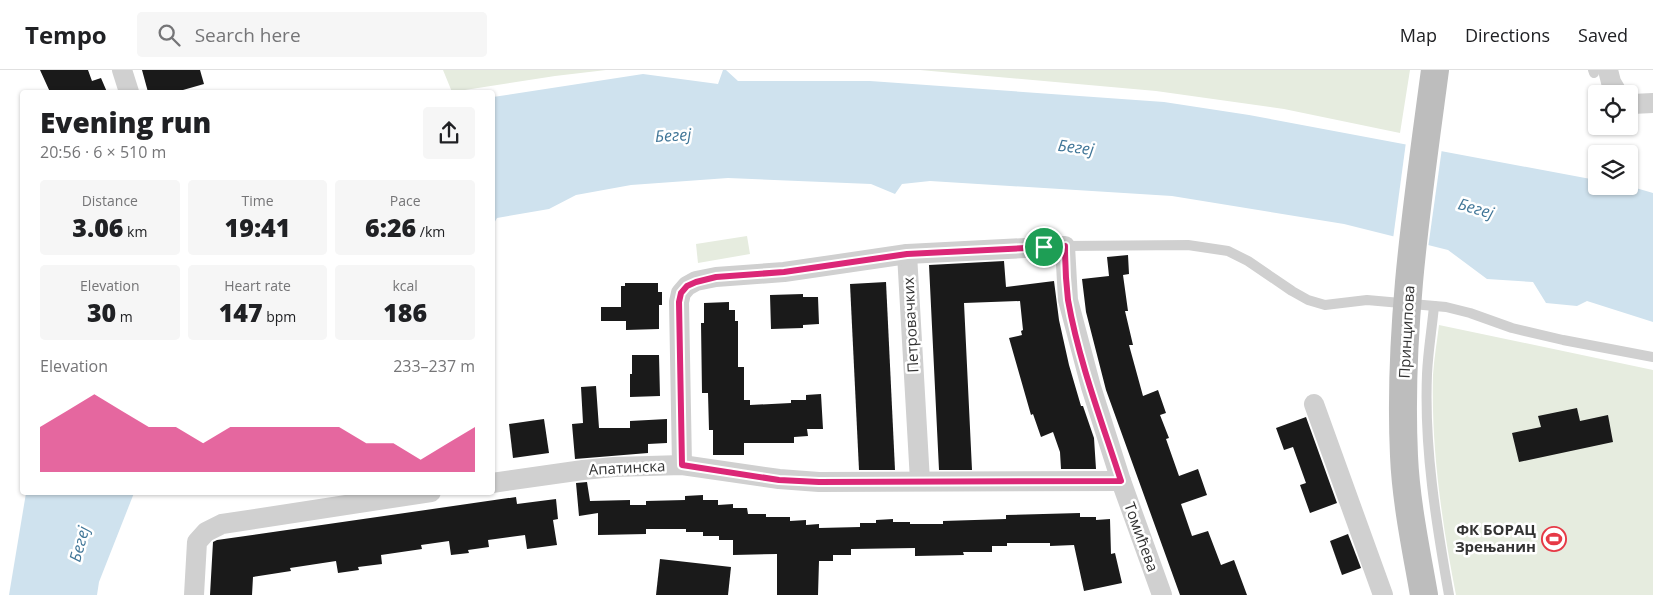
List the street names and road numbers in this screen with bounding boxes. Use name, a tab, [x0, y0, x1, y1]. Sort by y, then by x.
street label: Петровачких	[898, 277, 922, 373]
street label: Принципова	[1394, 285, 1418, 379]
street label: Апатинска	[588, 455, 666, 479]
street label: Томићева	[1120, 499, 1164, 574]

